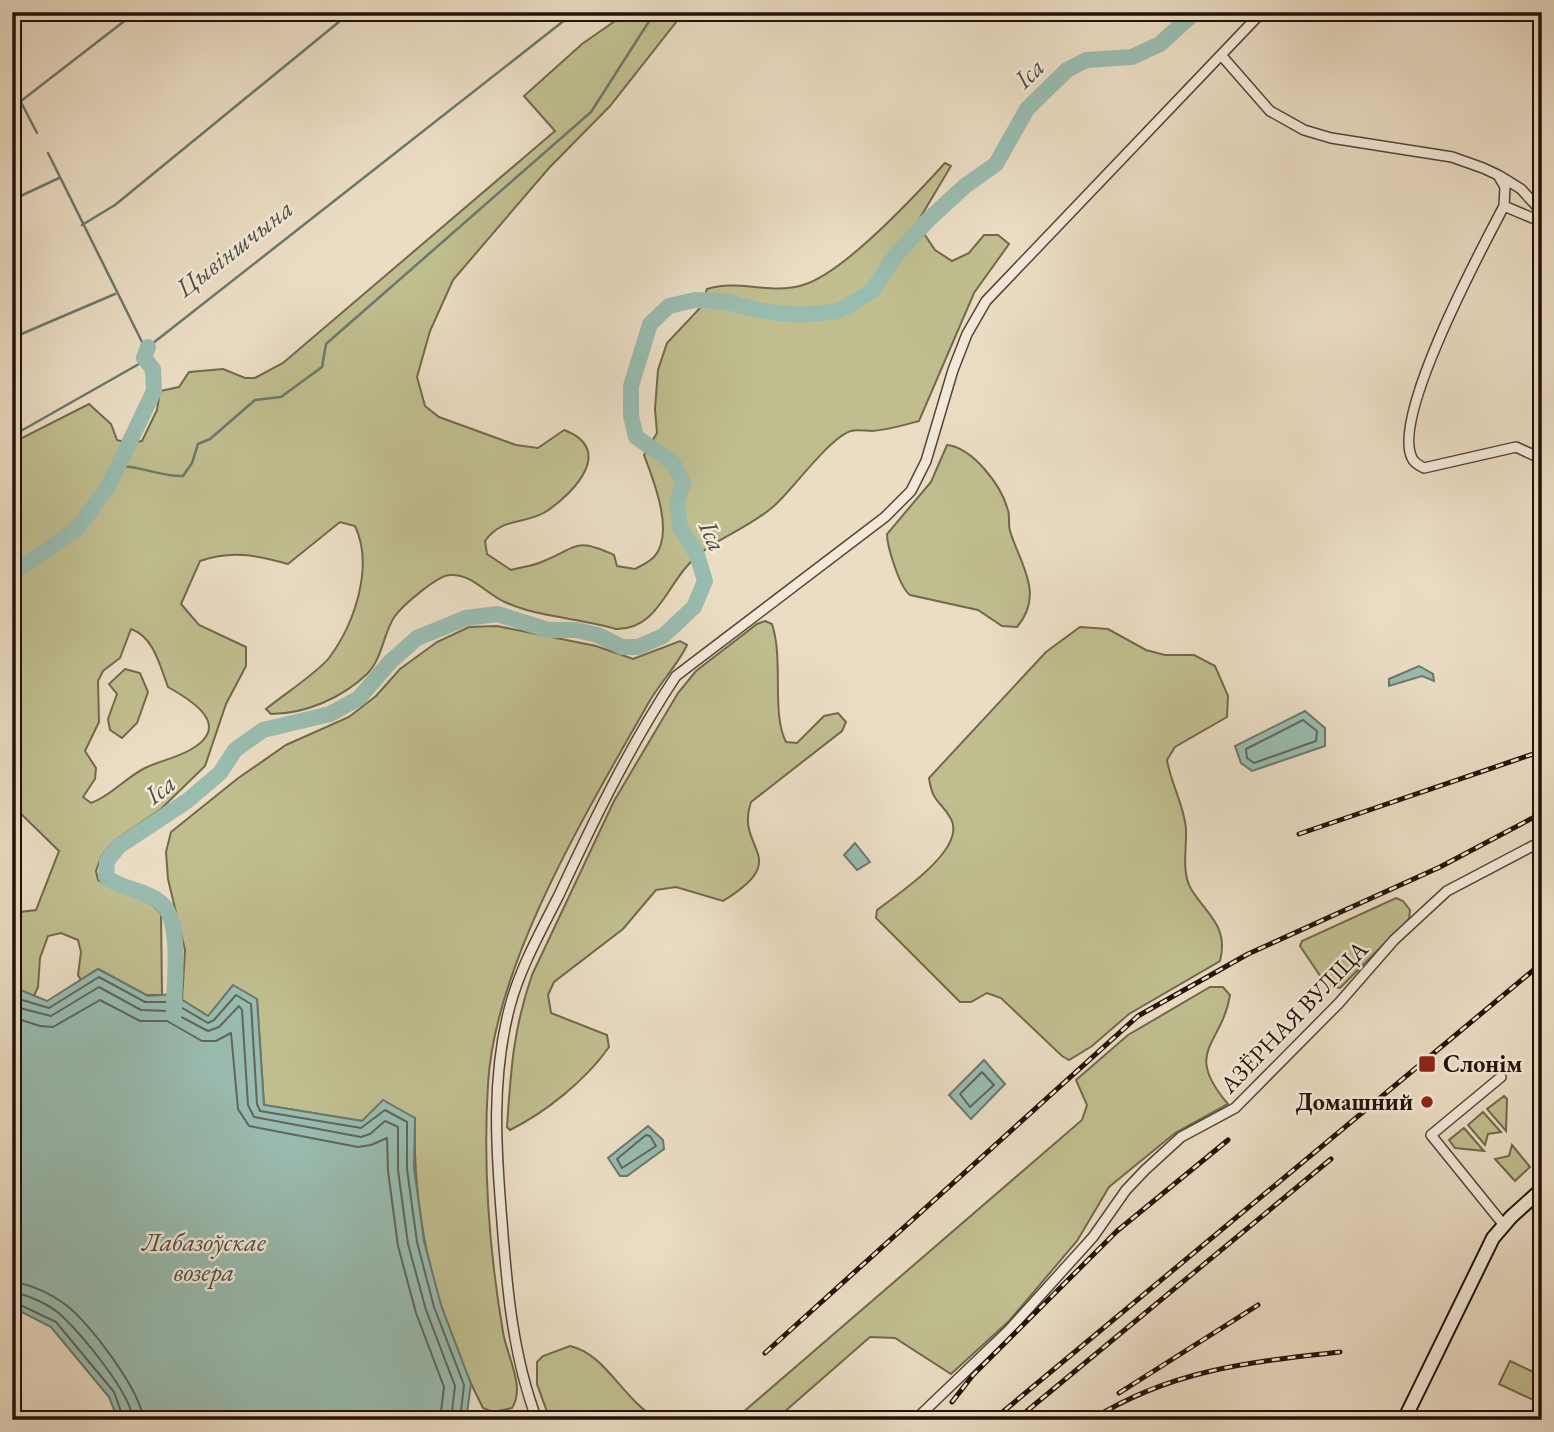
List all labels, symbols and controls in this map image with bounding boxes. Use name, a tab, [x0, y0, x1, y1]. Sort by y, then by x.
water label: Іса	[1006, 50, 1052, 96]
water label: Цывіншчына	[168, 192, 300, 305]
water label: Іса	[691, 514, 735, 557]
water label: Іса	[137, 766, 182, 812]
street label: АЗЁРНАЯ ВУЛІЦА	[1212, 934, 1375, 1100]
place label: Слонім	[1443, 1048, 1523, 1079]
marker: Слонім	[1417, 1054, 1437, 1074]
place label: Домашний	[1296, 1086, 1413, 1117]
marker: Домашний	[1419, 1094, 1435, 1110]
water label: Лабазоўскае возера	[140, 1225, 267, 1289]

